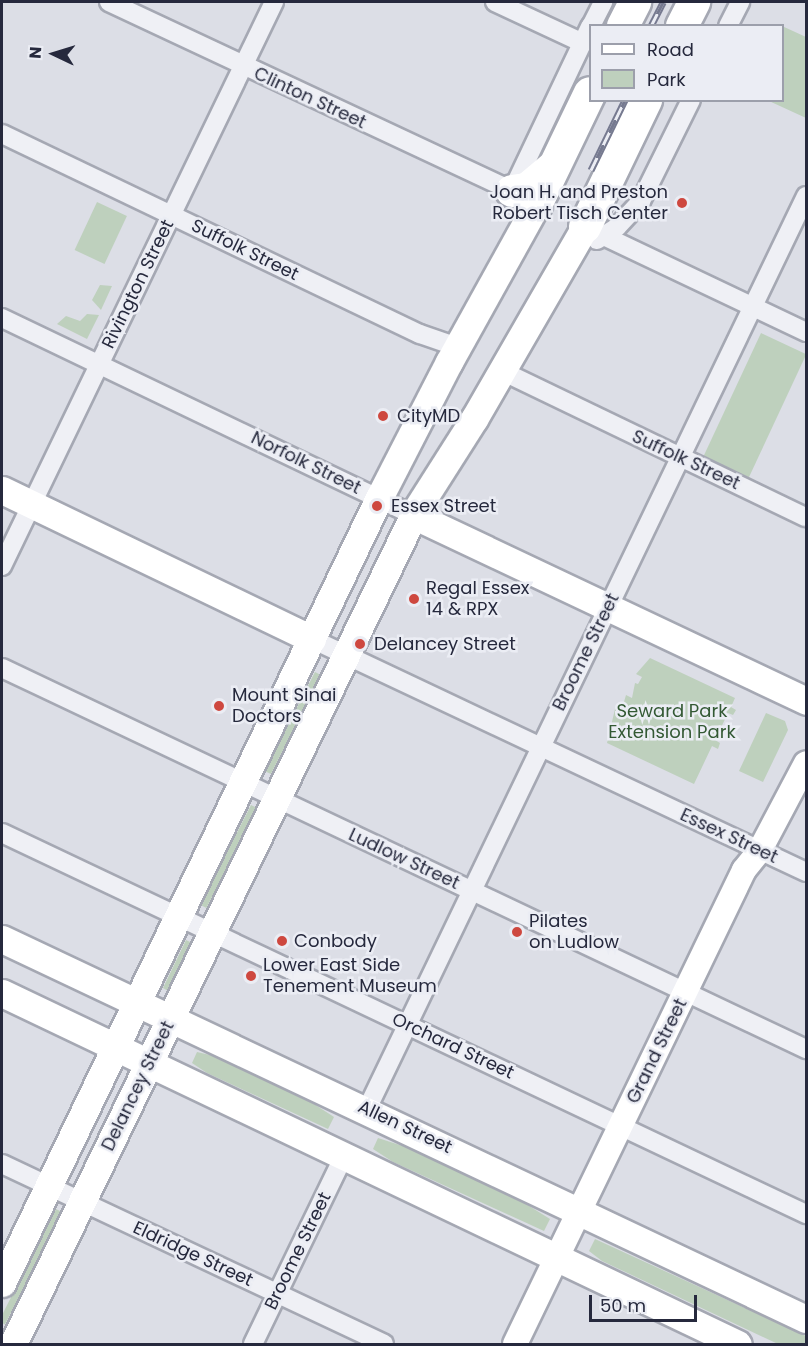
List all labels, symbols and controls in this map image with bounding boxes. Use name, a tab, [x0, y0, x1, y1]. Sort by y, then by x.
north arrow	[24, 24, 84, 84]
legend	[589, 24, 784, 102]
text: Road	[647, 37, 694, 62]
text: N	[24, 46, 47, 60]
street label: Clinton Street	[250, 63, 370, 133]
text: Park	[647, 67, 686, 92]
place label: Joan H. and Preston Robert Tisch Center	[489, 182, 668, 224]
marker: Joan H. and Preston Robert Tisch Center	[673, 194, 691, 212]
street label: Suffolk Street	[188, 215, 302, 285]
street label: Rivington Street	[97, 216, 179, 352]
place label: CityMD	[397, 405, 460, 427]
marker: CityMD	[374, 407, 392, 425]
street label: Suffolk Street	[629, 426, 743, 494]
street label: Norfolk Street	[248, 427, 364, 499]
place label: Essex Street	[391, 495, 496, 517]
marker: Essex Street	[368, 497, 386, 515]
place label: Regal Essex 14 & RPX	[426, 578, 529, 620]
street label: Broome Street	[548, 590, 624, 714]
marker: Regal Essex 14 & RPX	[407, 592, 421, 606]
place label: Delancey Street	[374, 633, 516, 655]
marker: Delancey Street	[351, 635, 369, 653]
place label: Mount Sinai Doctors	[232, 685, 337, 728]
marker: Mount Sinai Doctors	[210, 697, 228, 715]
park label: Seward Park Extension Park	[608, 701, 736, 744]
street label: Essex Street	[677, 804, 781, 868]
street label: Ludlow Street	[345, 824, 463, 894]
place label: Pilates on Ludlow	[529, 911, 619, 954]
marker: Pilates on Ludlow	[510, 925, 524, 939]
place label: Conbody	[294, 930, 377, 952]
marker: Conbody	[275, 934, 289, 948]
place label: Lower East Side Tenement Museum	[263, 955, 437, 998]
marker: Lower East Side Tenement Museum	[244, 969, 258, 983]
street label: Grand Street	[622, 995, 692, 1107]
street label: Orchard Street	[389, 1008, 517, 1084]
street label: Delancey Street	[97, 1018, 179, 1154]
street label: Allen Street	[355, 1096, 455, 1158]
street label: Broome Street	[260, 1189, 336, 1313]
street label: Eldridge Street	[130, 1217, 256, 1291]
scale bar	[592, 1283, 700, 1321]
text: 50 m	[600, 1293, 646, 1318]

